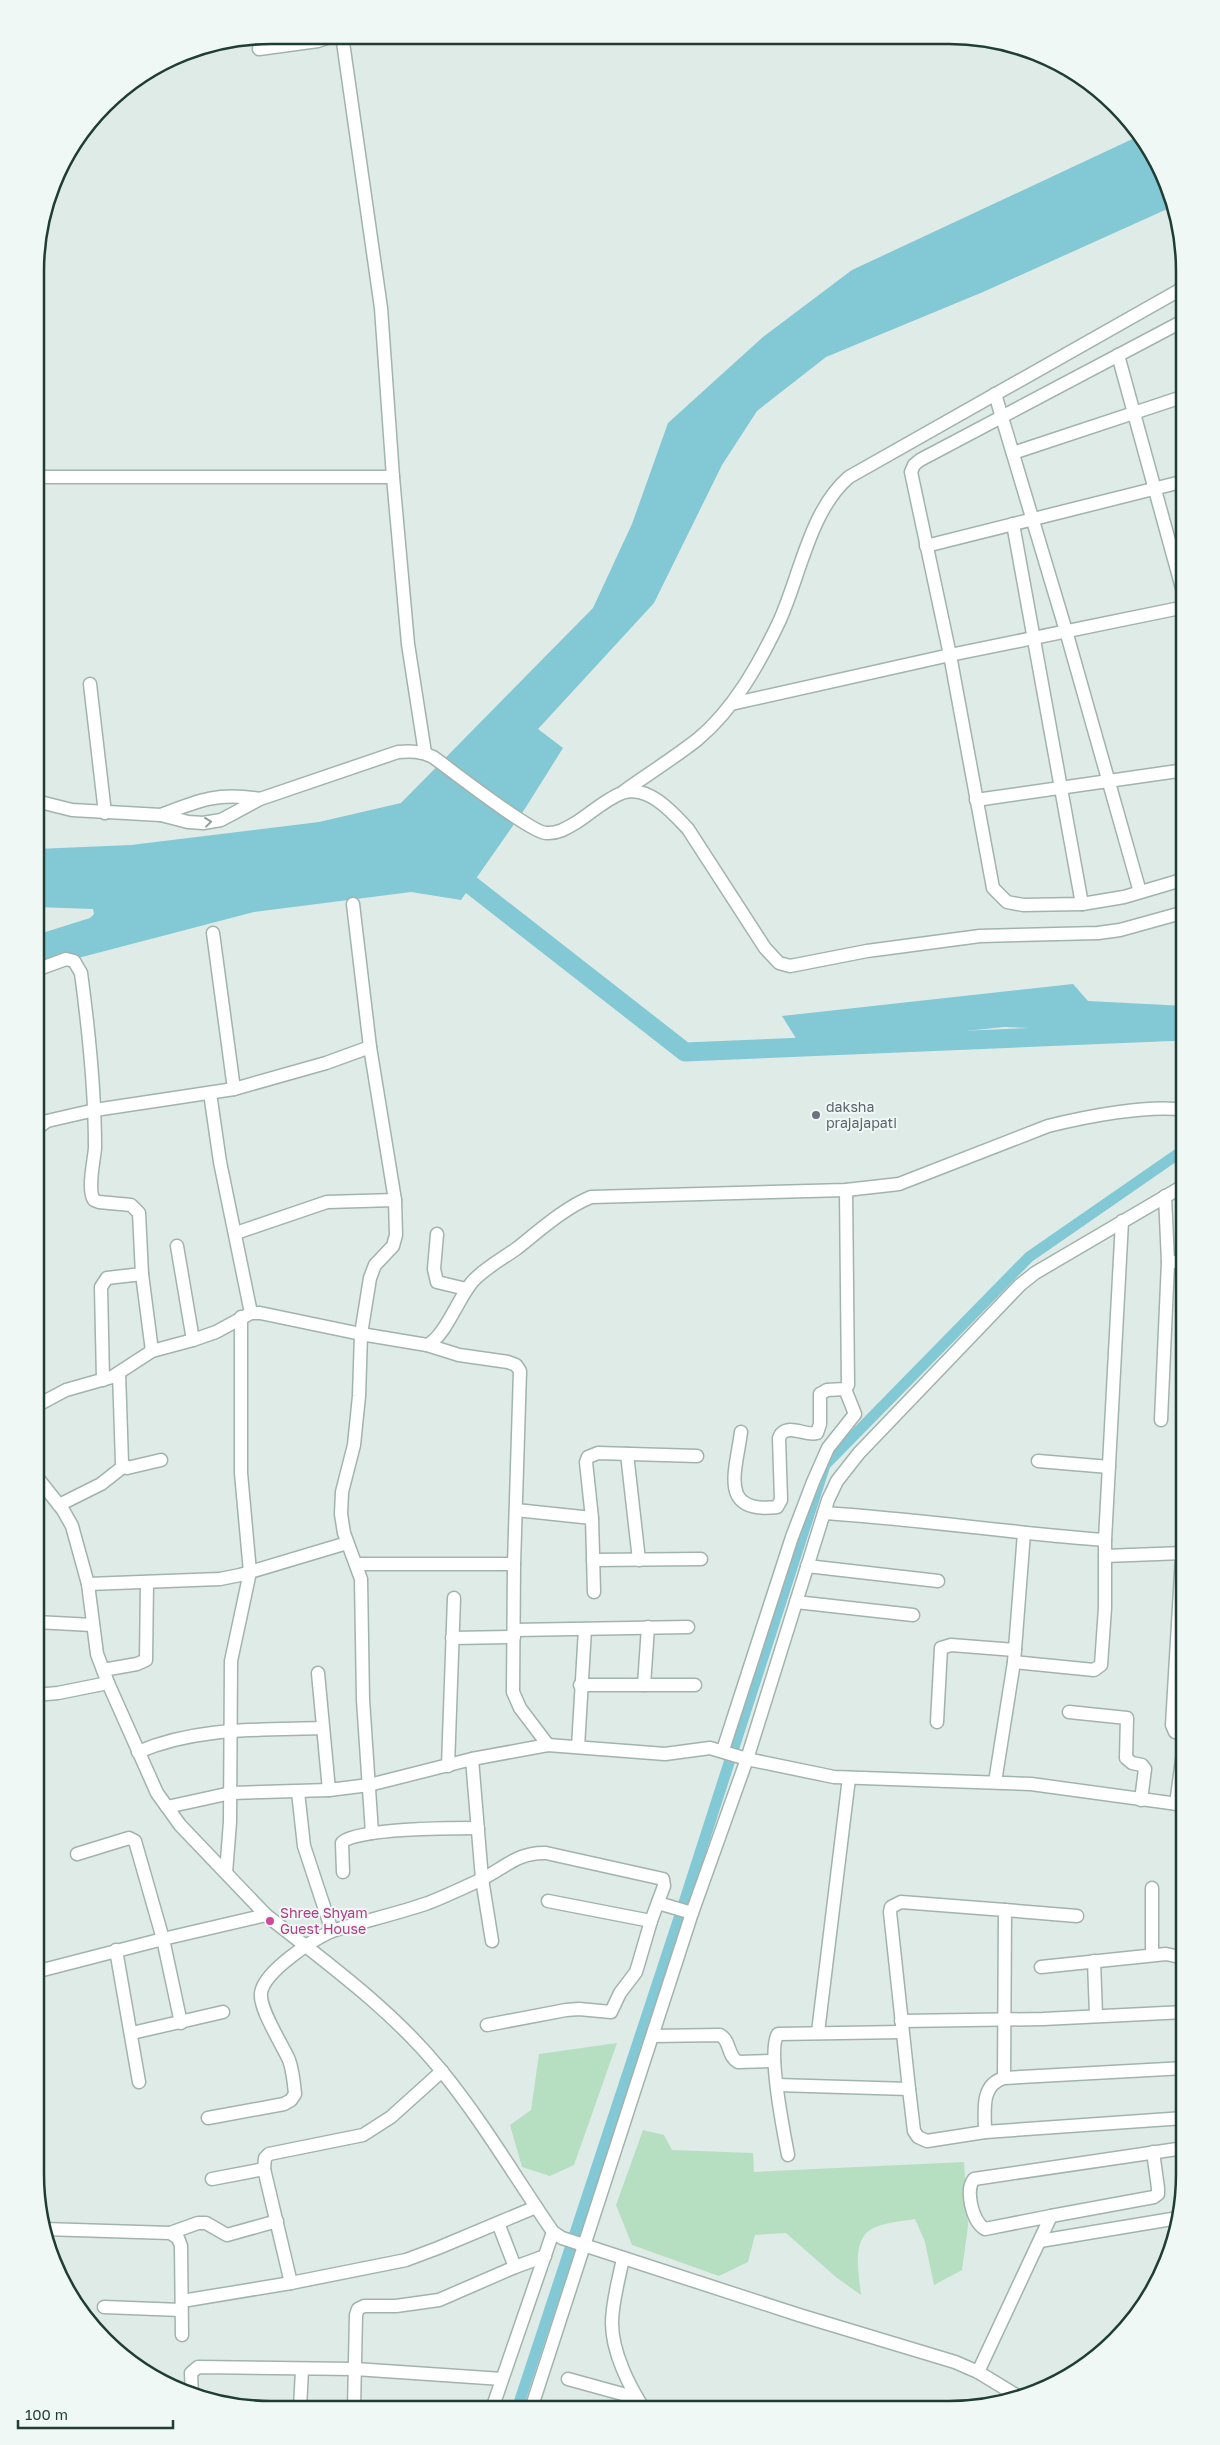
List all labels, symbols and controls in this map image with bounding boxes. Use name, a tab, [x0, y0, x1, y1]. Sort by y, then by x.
one-way arrow	[205, 817, 213, 828]
place label: daksha prajajapati	[826, 1098, 897, 1131]
marker: daksha prajajapati	[810, 1109, 822, 1121]
place label: Shree Shyam Guest House	[280, 1904, 368, 1937]
marker: Shree Shyam Guest House	[264, 1915, 276, 1927]
scale bar	[18, 2398, 172, 2430]
text: 100 m	[25, 2405, 68, 2423]

